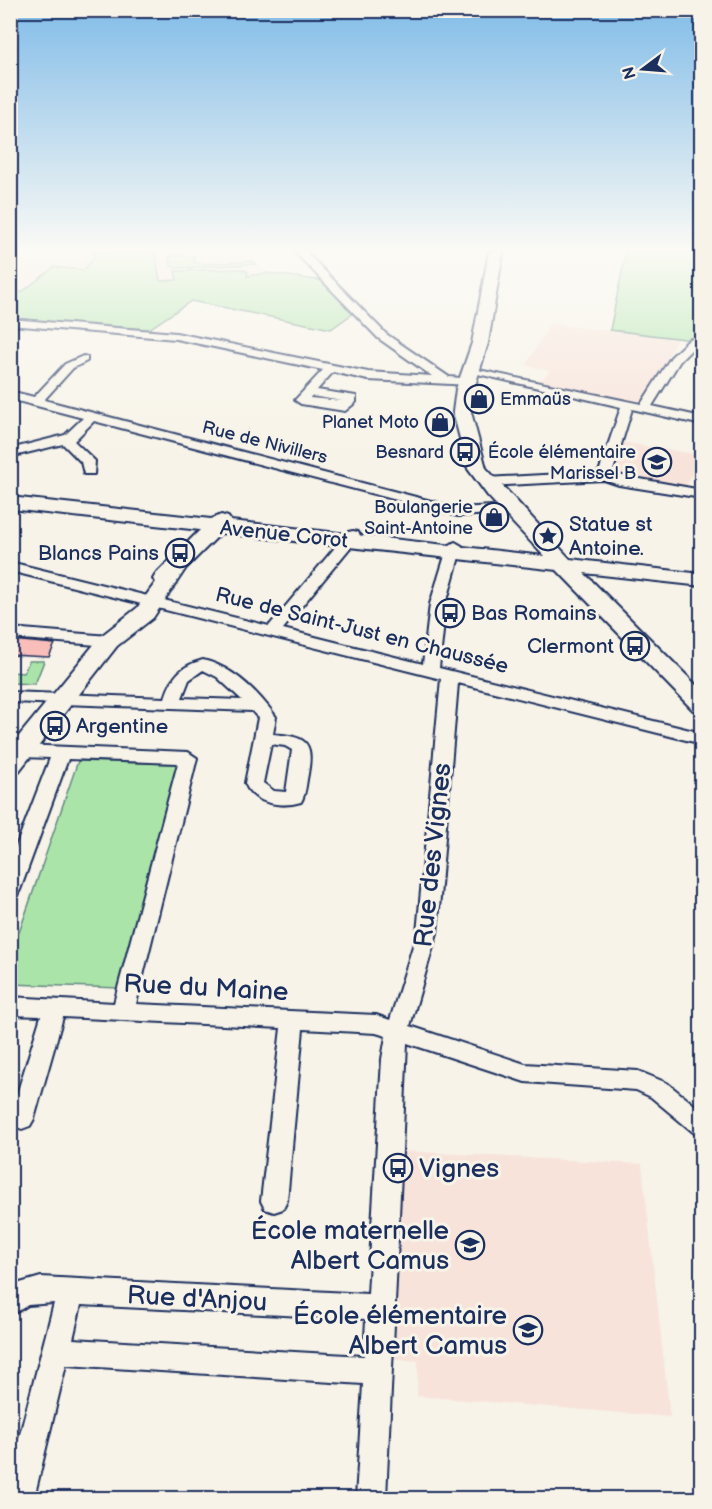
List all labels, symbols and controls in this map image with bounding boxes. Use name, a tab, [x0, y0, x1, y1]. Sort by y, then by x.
north arrow	[613, 39, 673, 99]
text: N	[619, 64, 641, 81]
shop icon: Emmaüs	[463, 383, 495, 415]
place label: Emmaüs	[500, 389, 571, 410]
shop icon: Planet Moto	[424, 406, 456, 438]
place label: Planet Moto	[322, 412, 419, 433]
street label: Rue de Nivillers	[200, 417, 330, 468]
bus stop icon: Besnard	[449, 436, 481, 468]
place label: École élémentaire Marissel B	[488, 440, 636, 484]
place label: Besnard	[375, 442, 444, 463]
school or university icon: École élémentaire Marissel B	[641, 446, 673, 478]
place label: Boulangerie Saint-Antoine	[364, 497, 473, 539]
shop icon: Boulangerie Saint-Antoine	[478, 501, 510, 533]
place label: Statue st Antoine.	[569, 512, 653, 561]
street label: Avenue Corot	[219, 515, 350, 554]
place icon: Statue st Antoine.	[532, 520, 564, 552]
bus stop icon: Blancs Pains	[164, 537, 196, 569]
place label: Blancs Pains	[38, 541, 159, 566]
street label: Rue de Saint-Just en Chaussée	[213, 582, 511, 679]
bus stop icon: Bas Romains	[434, 597, 466, 629]
place label: Bas Romains	[471, 601, 597, 626]
bus stop icon: Clermont	[619, 630, 651, 662]
place label: Clermont	[527, 634, 615, 659]
bus stop icon: Argentine	[39, 710, 71, 742]
place label: Argentine	[76, 714, 168, 739]
street label: Rue des Vignes	[408, 761, 459, 949]
street label: Rue du Maine	[123, 969, 289, 1008]
bus stop icon: Vignes	[382, 1152, 414, 1184]
place label: Vignes	[419, 1154, 499, 1185]
place label: École maternelle Albert Camus	[251, 1215, 449, 1277]
school or university icon: École maternelle Albert Camus	[454, 1229, 486, 1261]
street label: Rue d'Anjou	[126, 1280, 268, 1319]
place label: École élémentaire Albert Camus	[293, 1300, 507, 1362]
school or university icon: École élémentaire Albert Camus	[512, 1314, 544, 1346]

